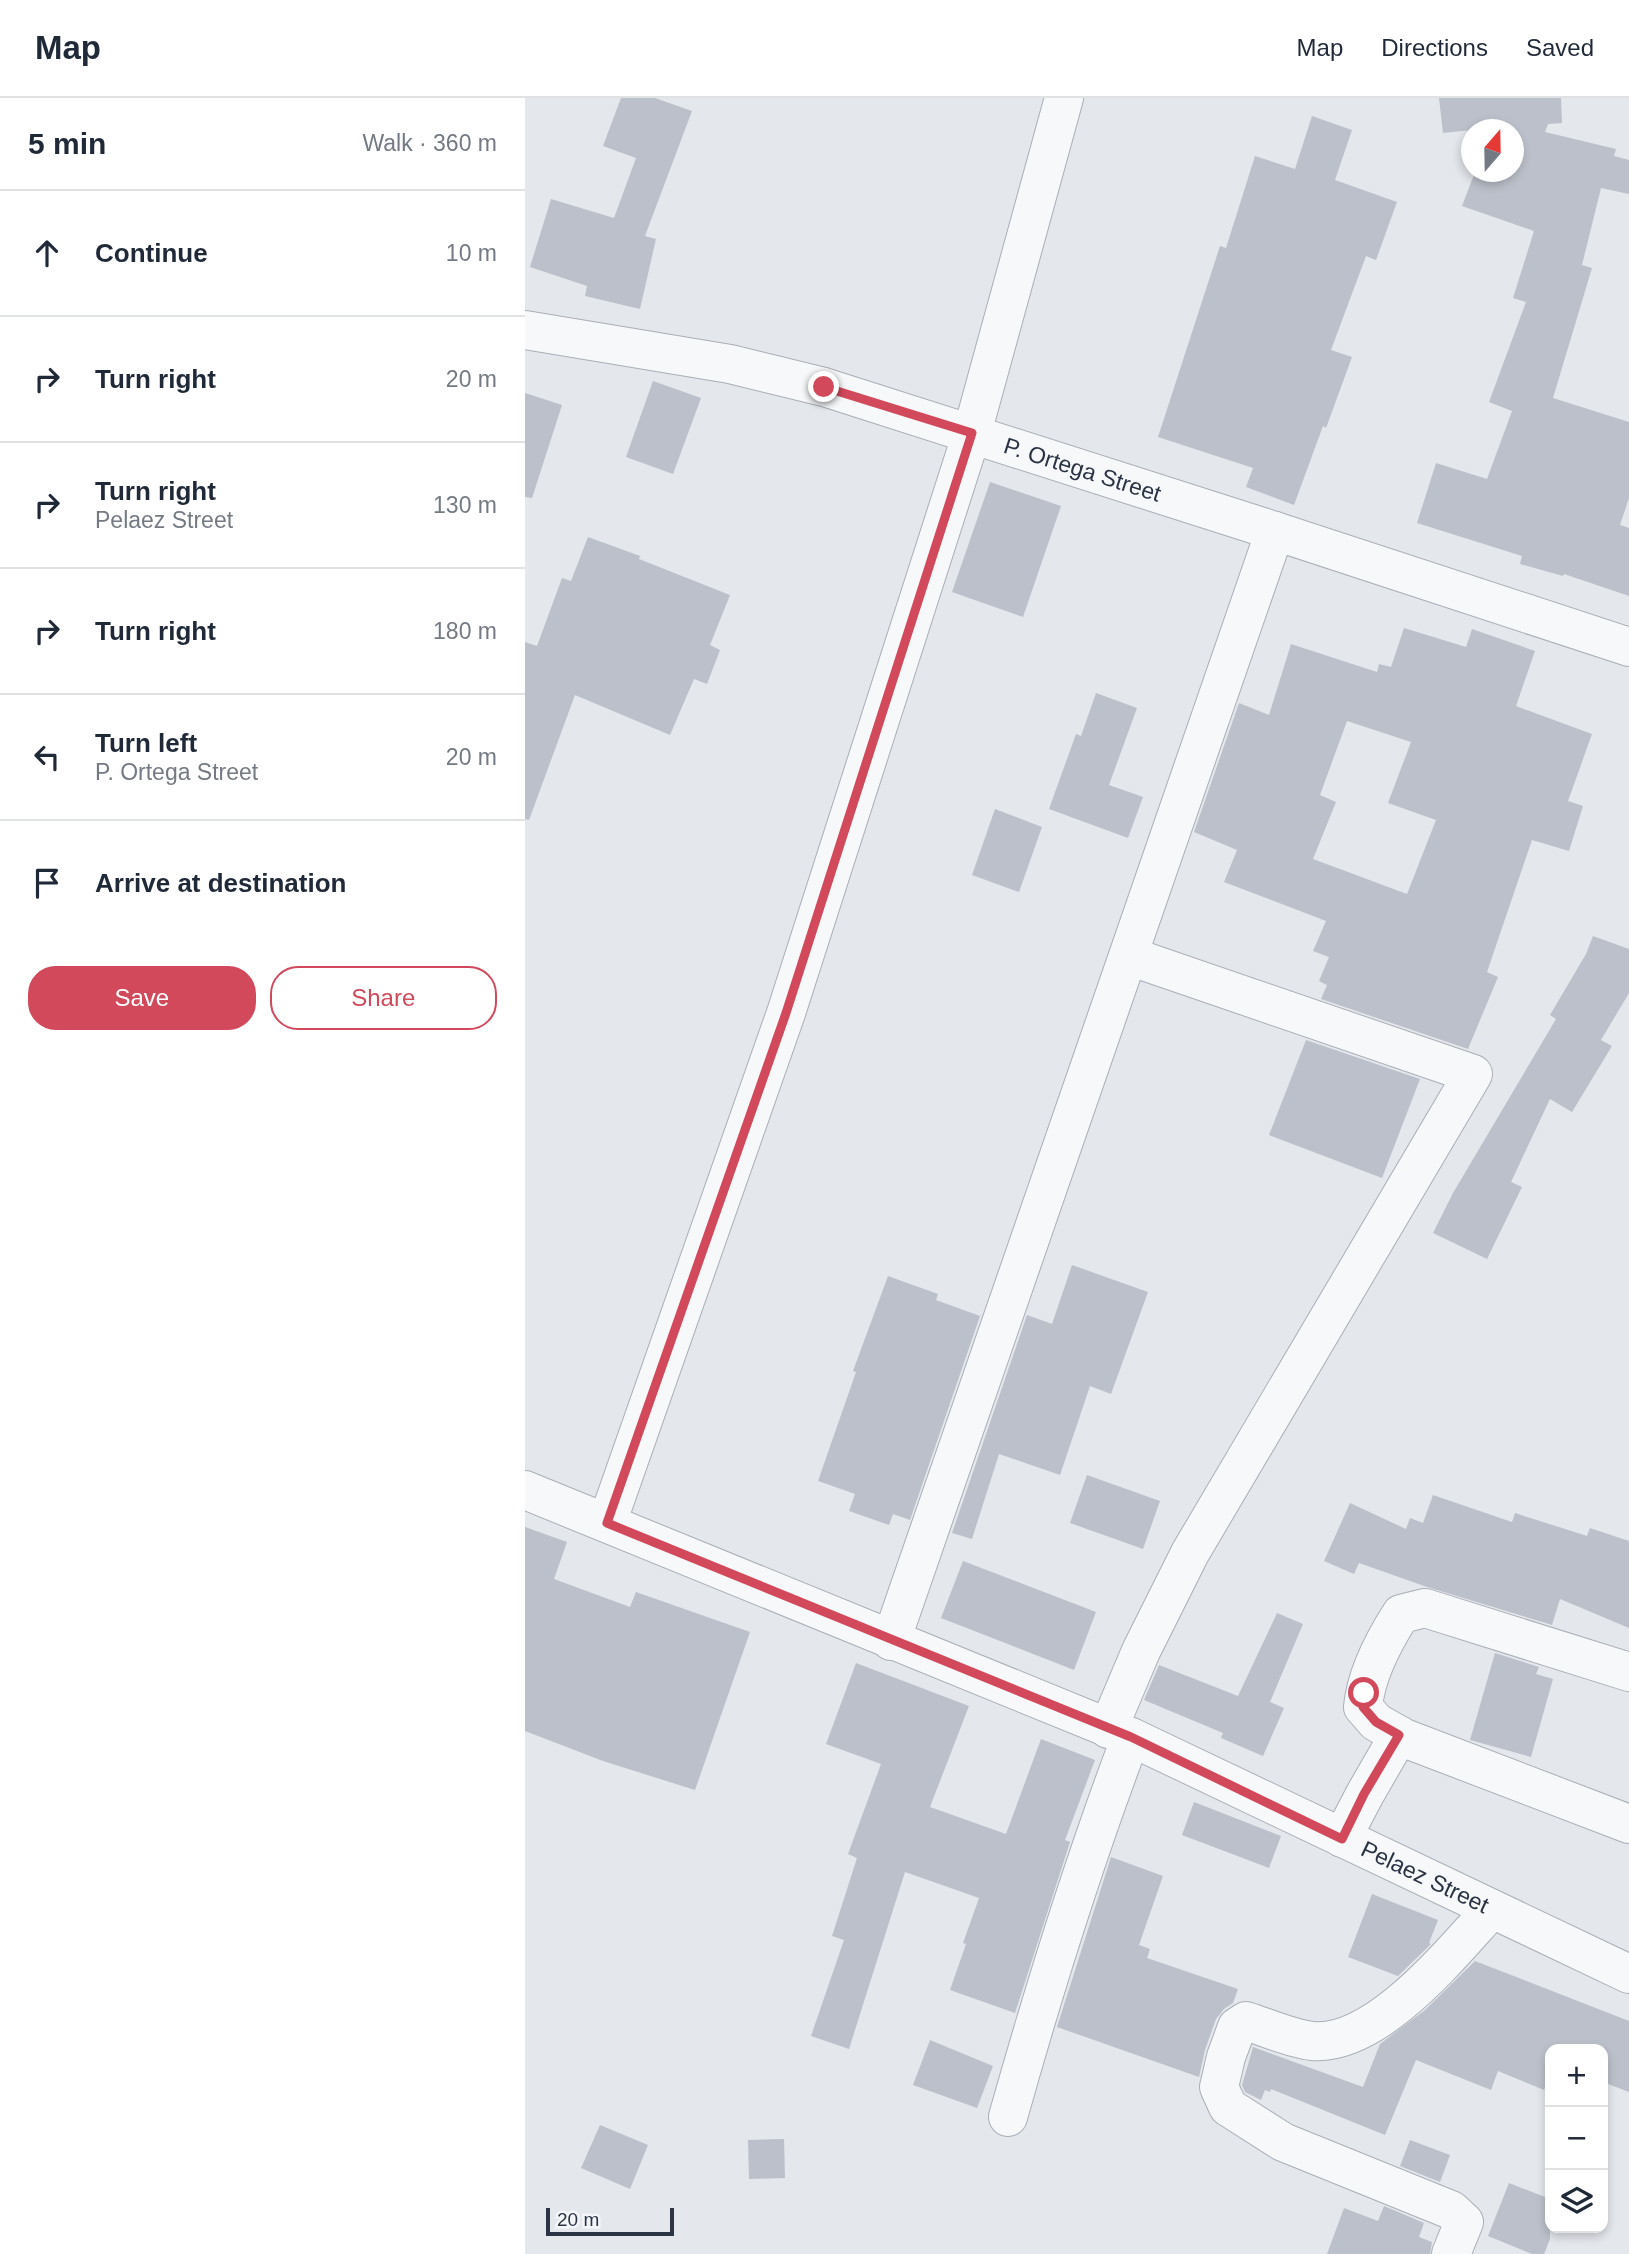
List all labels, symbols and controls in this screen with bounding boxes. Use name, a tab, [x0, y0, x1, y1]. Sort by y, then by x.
text: Map	[35, 29, 101, 66]
text: Map	[1297, 34, 1343, 61]
text: Directions	[1381, 34, 1488, 61]
text: Saved	[1526, 34, 1594, 61]
north arrow	[1461, 119, 1524, 182]
text: 5 min	[28, 127, 106, 160]
text: Walk · 360 m	[362, 130, 497, 156]
icon: ahead	[28, 234, 66, 272]
text: Continue	[95, 238, 208, 268]
text: 10 m	[446, 240, 497, 266]
icon: right	[28, 360, 66, 398]
text: Turn right	[95, 364, 216, 394]
text: 20 m	[446, 366, 497, 392]
route end	[808, 371, 839, 402]
street label: P. Ortega Street	[1001, 432, 1165, 507]
text: Turn right	[95, 476, 216, 506]
icon: right	[28, 486, 66, 524]
text: 130 m	[433, 492, 497, 518]
text: Pelaez Street	[95, 507, 233, 533]
icon: right	[28, 612, 66, 650]
text: Turn right	[95, 616, 216, 646]
text: 180 m	[433, 618, 497, 644]
text: Turn left	[95, 728, 197, 758]
icon: left	[28, 738, 66, 776]
text: 20 m	[446, 744, 497, 770]
text: P. Ortega Street	[95, 759, 258, 785]
icon: arrive	[28, 864, 66, 902]
text: Arrive at destination	[95, 868, 346, 898]
button: Save	[28, 966, 256, 1030]
button: Share	[270, 966, 497, 1030]
route start	[1348, 1677, 1379, 1708]
street label: Pelaez Street	[1357, 1835, 1494, 1919]
map controls	[1545, 2044, 1608, 2233]
button: +	[1545, 2044, 1608, 2107]
button: −	[1545, 2107, 1608, 2170]
button: layers	[1545, 2170, 1608, 2233]
scale bar	[546, 2205, 674, 2237]
text: 20 m	[557, 2209, 599, 2230]

